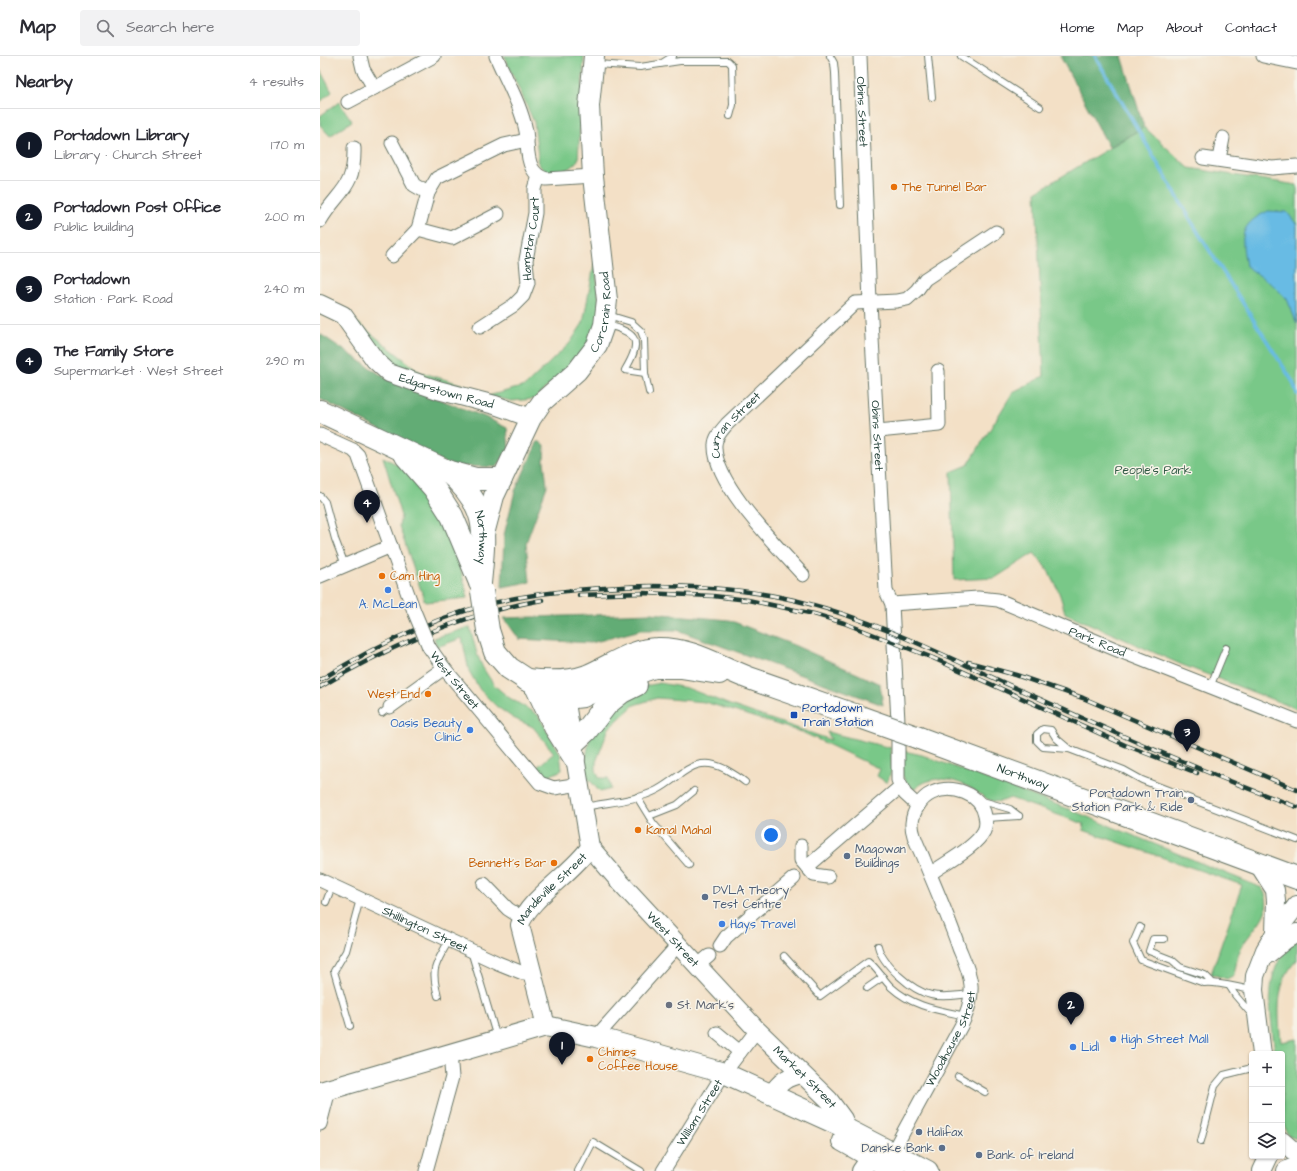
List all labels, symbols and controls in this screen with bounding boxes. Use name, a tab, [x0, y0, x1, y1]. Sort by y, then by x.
search box	[80, 10, 360, 46]
text: Map	[20, 14, 56, 41]
icon: search	[94, 17, 116, 39]
text: Search here	[126, 17, 215, 38]
text: Home	[1060, 18, 1095, 38]
text: Map	[1117, 18, 1143, 38]
text: About	[1165, 18, 1203, 38]
text: Contact	[1225, 18, 1277, 38]
text: Nearby	[16, 70, 73, 94]
text: 4 results	[249, 73, 304, 91]
street label: Obins Street	[852, 76, 872, 148]
text: Portadown Library	[54, 125, 189, 146]
text: 1	[28, 136, 30, 154]
text: 170 m	[271, 136, 304, 154]
text: Library · Church Street	[54, 146, 202, 164]
place label: The Tunnel Bar	[902, 179, 987, 196]
marker: The Tunnel Bar	[889, 182, 899, 192]
text: Portadown Post Office	[54, 197, 221, 218]
street label: Hampton Court	[518, 197, 544, 281]
text: 2	[25, 208, 33, 226]
text: 200 m	[265, 208, 304, 226]
text: Public building	[54, 218, 133, 236]
text: Portadown	[54, 269, 130, 290]
street label: Corcrain Road	[586, 271, 616, 357]
text: 3	[26, 280, 32, 298]
text: 240 m	[264, 280, 304, 298]
text: Station · Park Road	[54, 290, 173, 308]
text: The Family Store	[54, 341, 174, 362]
text: 4	[25, 352, 33, 370]
text: 290 m	[266, 352, 304, 370]
text: Supermarket · West Street	[54, 362, 223, 380]
street label: Edgarstown Road	[397, 369, 495, 413]
street label: Curran Street	[707, 388, 765, 460]
street label: Obins Street	[866, 400, 887, 471]
park label: People's Park	[1115, 462, 1192, 479]
pin: 4	[354, 490, 380, 523]
street label: Northway	[470, 509, 491, 565]
place label: Cam Hing	[390, 568, 440, 586]
marker: Cam Hing	[377, 571, 387, 581]
marker: A. McLean	[383, 585, 393, 595]
place label: A. McLean	[359, 596, 417, 613]
street label: Park Road	[1066, 623, 1128, 661]
street label: West Street	[426, 648, 483, 713]
place label: West End	[367, 686, 420, 703]
marker: West End	[423, 689, 433, 699]
place label: Portadown Train Station	[802, 700, 873, 731]
marker: Portadown Train Station	[789, 710, 799, 720]
place label: Oasis Beauty Clinic	[391, 715, 462, 746]
pin: 3	[1174, 719, 1200, 752]
marker: Oasis Beauty Clinic	[465, 725, 475, 735]
street label: Northway	[995, 760, 1052, 795]
place label: Portadown Train Station Park & Ride	[1072, 785, 1184, 816]
marker: Portadown Train Station Park & Ride	[1186, 795, 1196, 805]
place label: Kamal Mahal	[646, 822, 712, 839]
marker: Kamal Mahal	[633, 825, 643, 835]
your location	[761, 825, 781, 845]
place label: Magowan Buildings	[855, 841, 906, 873]
street label: Mandeville Street	[513, 849, 591, 928]
marker: Magowan Buildings	[842, 851, 852, 861]
place label: Bennett's Bar	[469, 855, 546, 872]
marker: Bennett's Bar	[549, 858, 559, 868]
place label: DVLA Theory Test Centre	[713, 882, 789, 913]
marker: DVLA Theory Test Centre	[700, 892, 710, 902]
street label: Shillington Street	[379, 902, 471, 957]
street label: West Street	[642, 908, 703, 971]
place label: Hays Travel	[730, 916, 796, 934]
marker: Hays Travel	[717, 919, 727, 929]
street label: Woodhouse Street	[922, 990, 980, 1090]
pin: 2	[1058, 992, 1084, 1025]
place label: St. Mark's	[677, 997, 734, 1014]
marker: St. Mark's	[664, 1000, 674, 1010]
place label: High Street Mall	[1121, 1031, 1209, 1049]
pin: 1	[549, 1032, 575, 1065]
marker: High Street Mall	[1108, 1034, 1118, 1044]
place label: Lidl	[1081, 1039, 1099, 1056]
street label: Market Street	[769, 1042, 841, 1112]
marker: Lidl	[1068, 1042, 1078, 1052]
place label: Chimes Coffee House	[598, 1044, 678, 1075]
map controls	[1249, 1051, 1285, 1159]
button: +	[1249, 1051, 1285, 1087]
marker: Chimes Coffee House	[585, 1054, 595, 1064]
street label: William Street	[673, 1076, 727, 1149]
button: −	[1249, 1087, 1285, 1123]
button: layers	[1249, 1123, 1285, 1159]
place label: Halifax	[927, 1124, 963, 1141]
marker: Halifax	[914, 1127, 924, 1137]
place label: Danske Bank	[861, 1140, 935, 1157]
marker: Danske Bank	[937, 1143, 947, 1153]
place label: Bank of Ireland	[987, 1147, 1074, 1164]
marker: Bank of Ireland	[974, 1150, 984, 1160]

